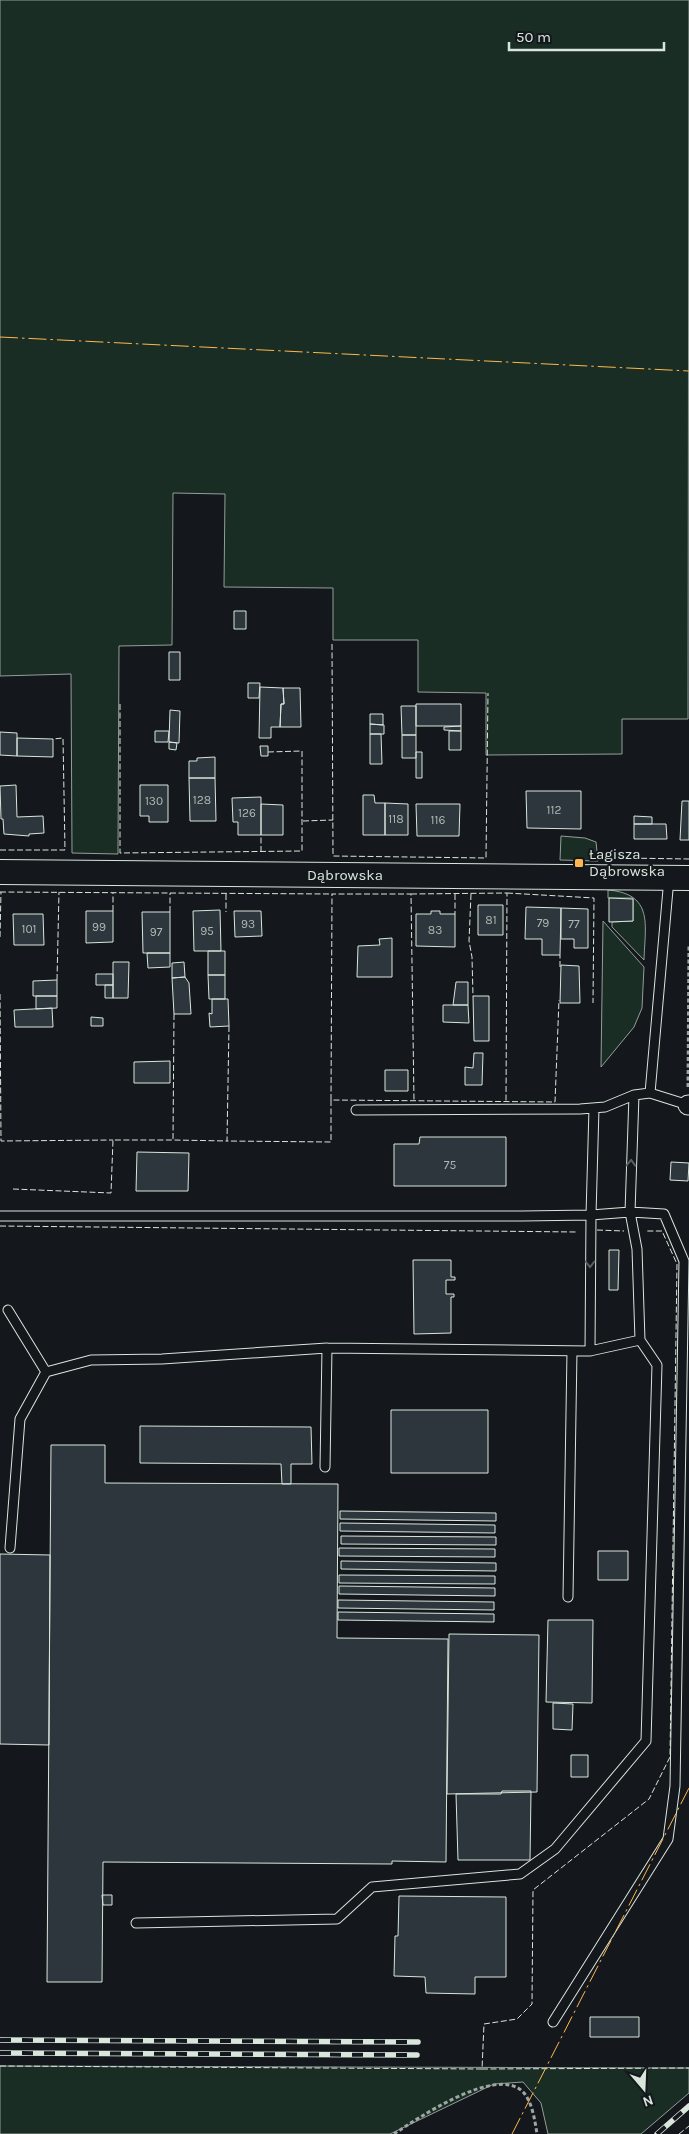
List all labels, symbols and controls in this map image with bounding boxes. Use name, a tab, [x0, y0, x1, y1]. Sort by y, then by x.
scale bar	[509, 20, 664, 52]
text: 50 m	[516, 28, 551, 46]
house number: 128	[193, 793, 211, 807]
house number: 130	[145, 794, 163, 808]
house number: 112	[547, 803, 561, 817]
house number: 126	[238, 806, 256, 820]
house number: 118	[388, 812, 404, 826]
house number: 116	[431, 813, 446, 827]
place label: Łagisza Dąbrowska	[589, 845, 665, 880]
marker: Łagisza Dąbrowska	[573, 857, 585, 869]
street label: Dąbrowska	[307, 866, 383, 884]
house number: 81	[485, 913, 497, 927]
house number: 79	[537, 916, 549, 930]
house number: 93	[241, 917, 255, 931]
house number: 77	[568, 917, 580, 931]
house number: 99	[92, 920, 106, 934]
house number: 101	[21, 922, 37, 936]
house number: 83	[428, 923, 442, 937]
house number: 95	[200, 924, 214, 938]
house number: 97	[150, 925, 163, 939]
house number: 75	[444, 1158, 456, 1172]
one-way arrow	[626, 1159, 637, 1167]
one-way arrow	[585, 1260, 595, 1268]
north arrow	[619, 2064, 669, 2114]
text: N	[641, 2091, 656, 2110]

